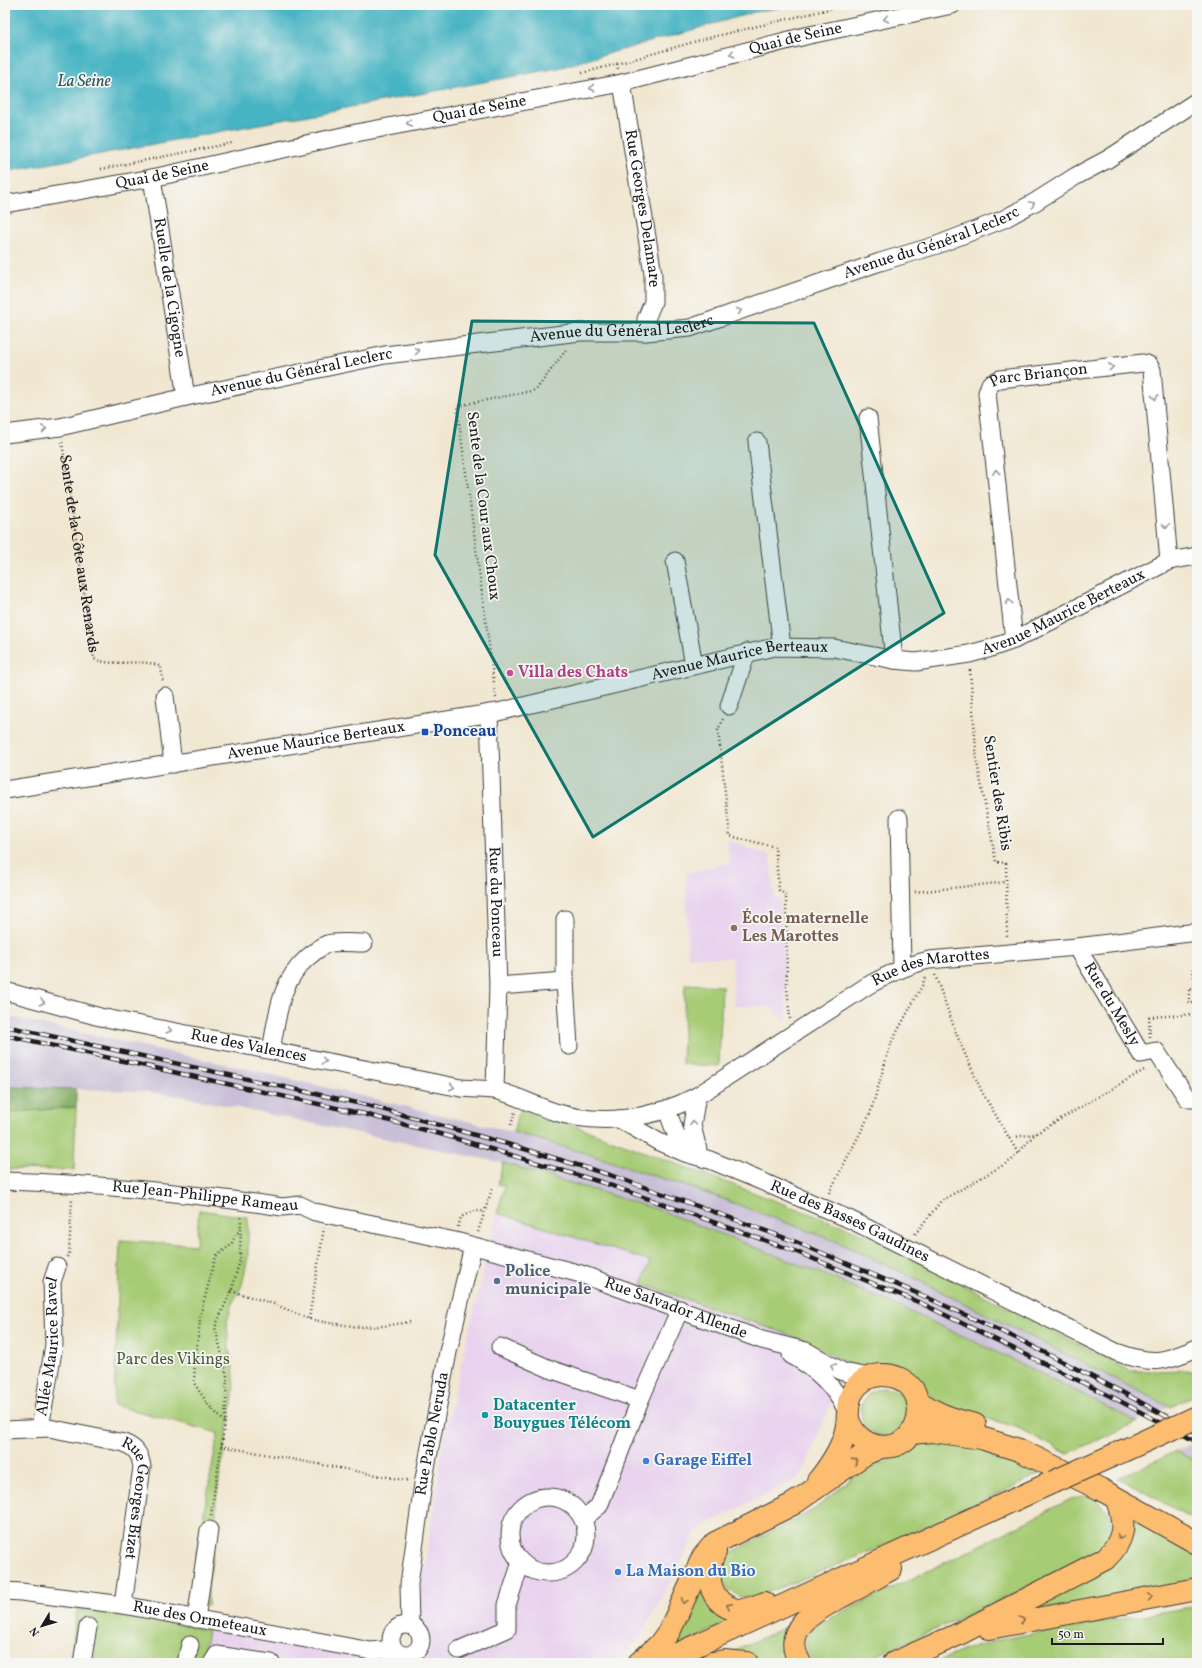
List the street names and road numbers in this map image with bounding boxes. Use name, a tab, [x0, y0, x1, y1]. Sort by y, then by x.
street label: Quai de Seine	[747, 17, 844, 61]
street label: Quai de Seine	[431, 90, 528, 129]
street label: Rue Georges Delamare	[619, 128, 664, 287]
street label: Quai de Seine	[114, 155, 211, 195]
street label: Avenue du Général Leclerc	[841, 201, 1024, 285]
street label: Ruelle de la Cigogne	[147, 216, 191, 359]
street label: Avenue du Général Leclerc	[529, 309, 717, 349]
street label: Avenue du Général Leclerc	[208, 343, 394, 403]
street label: Parc Briançon	[986, 358, 1089, 394]
street label: Sente de la Cour aux Choux	[460, 410, 506, 602]
street label: Sente de la Côte aux Renards	[53, 453, 104, 655]
street label: Avenue Maurice Berteaux	[979, 564, 1149, 661]
street label: Avenue Maurice Berteaux	[649, 636, 828, 686]
street label: Avenue Maurice Berteaux	[226, 716, 407, 766]
street label: Sentier des Ribis	[977, 734, 1017, 853]
street label: Rue du Ponceau	[482, 846, 508, 958]
street label: Rue des Marottes	[868, 944, 991, 992]
street label: Rue du Mesly	[1078, 958, 1145, 1051]
street label: Rue des Valences	[189, 1024, 309, 1068]
street label: Rue des Basses Gaudines	[767, 1175, 933, 1268]
street label: Rue Jean-Philippe Rameau	[111, 1176, 300, 1218]
street label: Rue Salvador Allende	[601, 1272, 750, 1345]
street label: Allée Maurice Ravel	[31, 1274, 65, 1418]
street label: Rue Pablo Neruda	[410, 1370, 455, 1497]
street label: Rue Georges Bizet	[117, 1432, 153, 1561]
street label: Rue des Ormeteaux	[131, 1596, 269, 1642]

